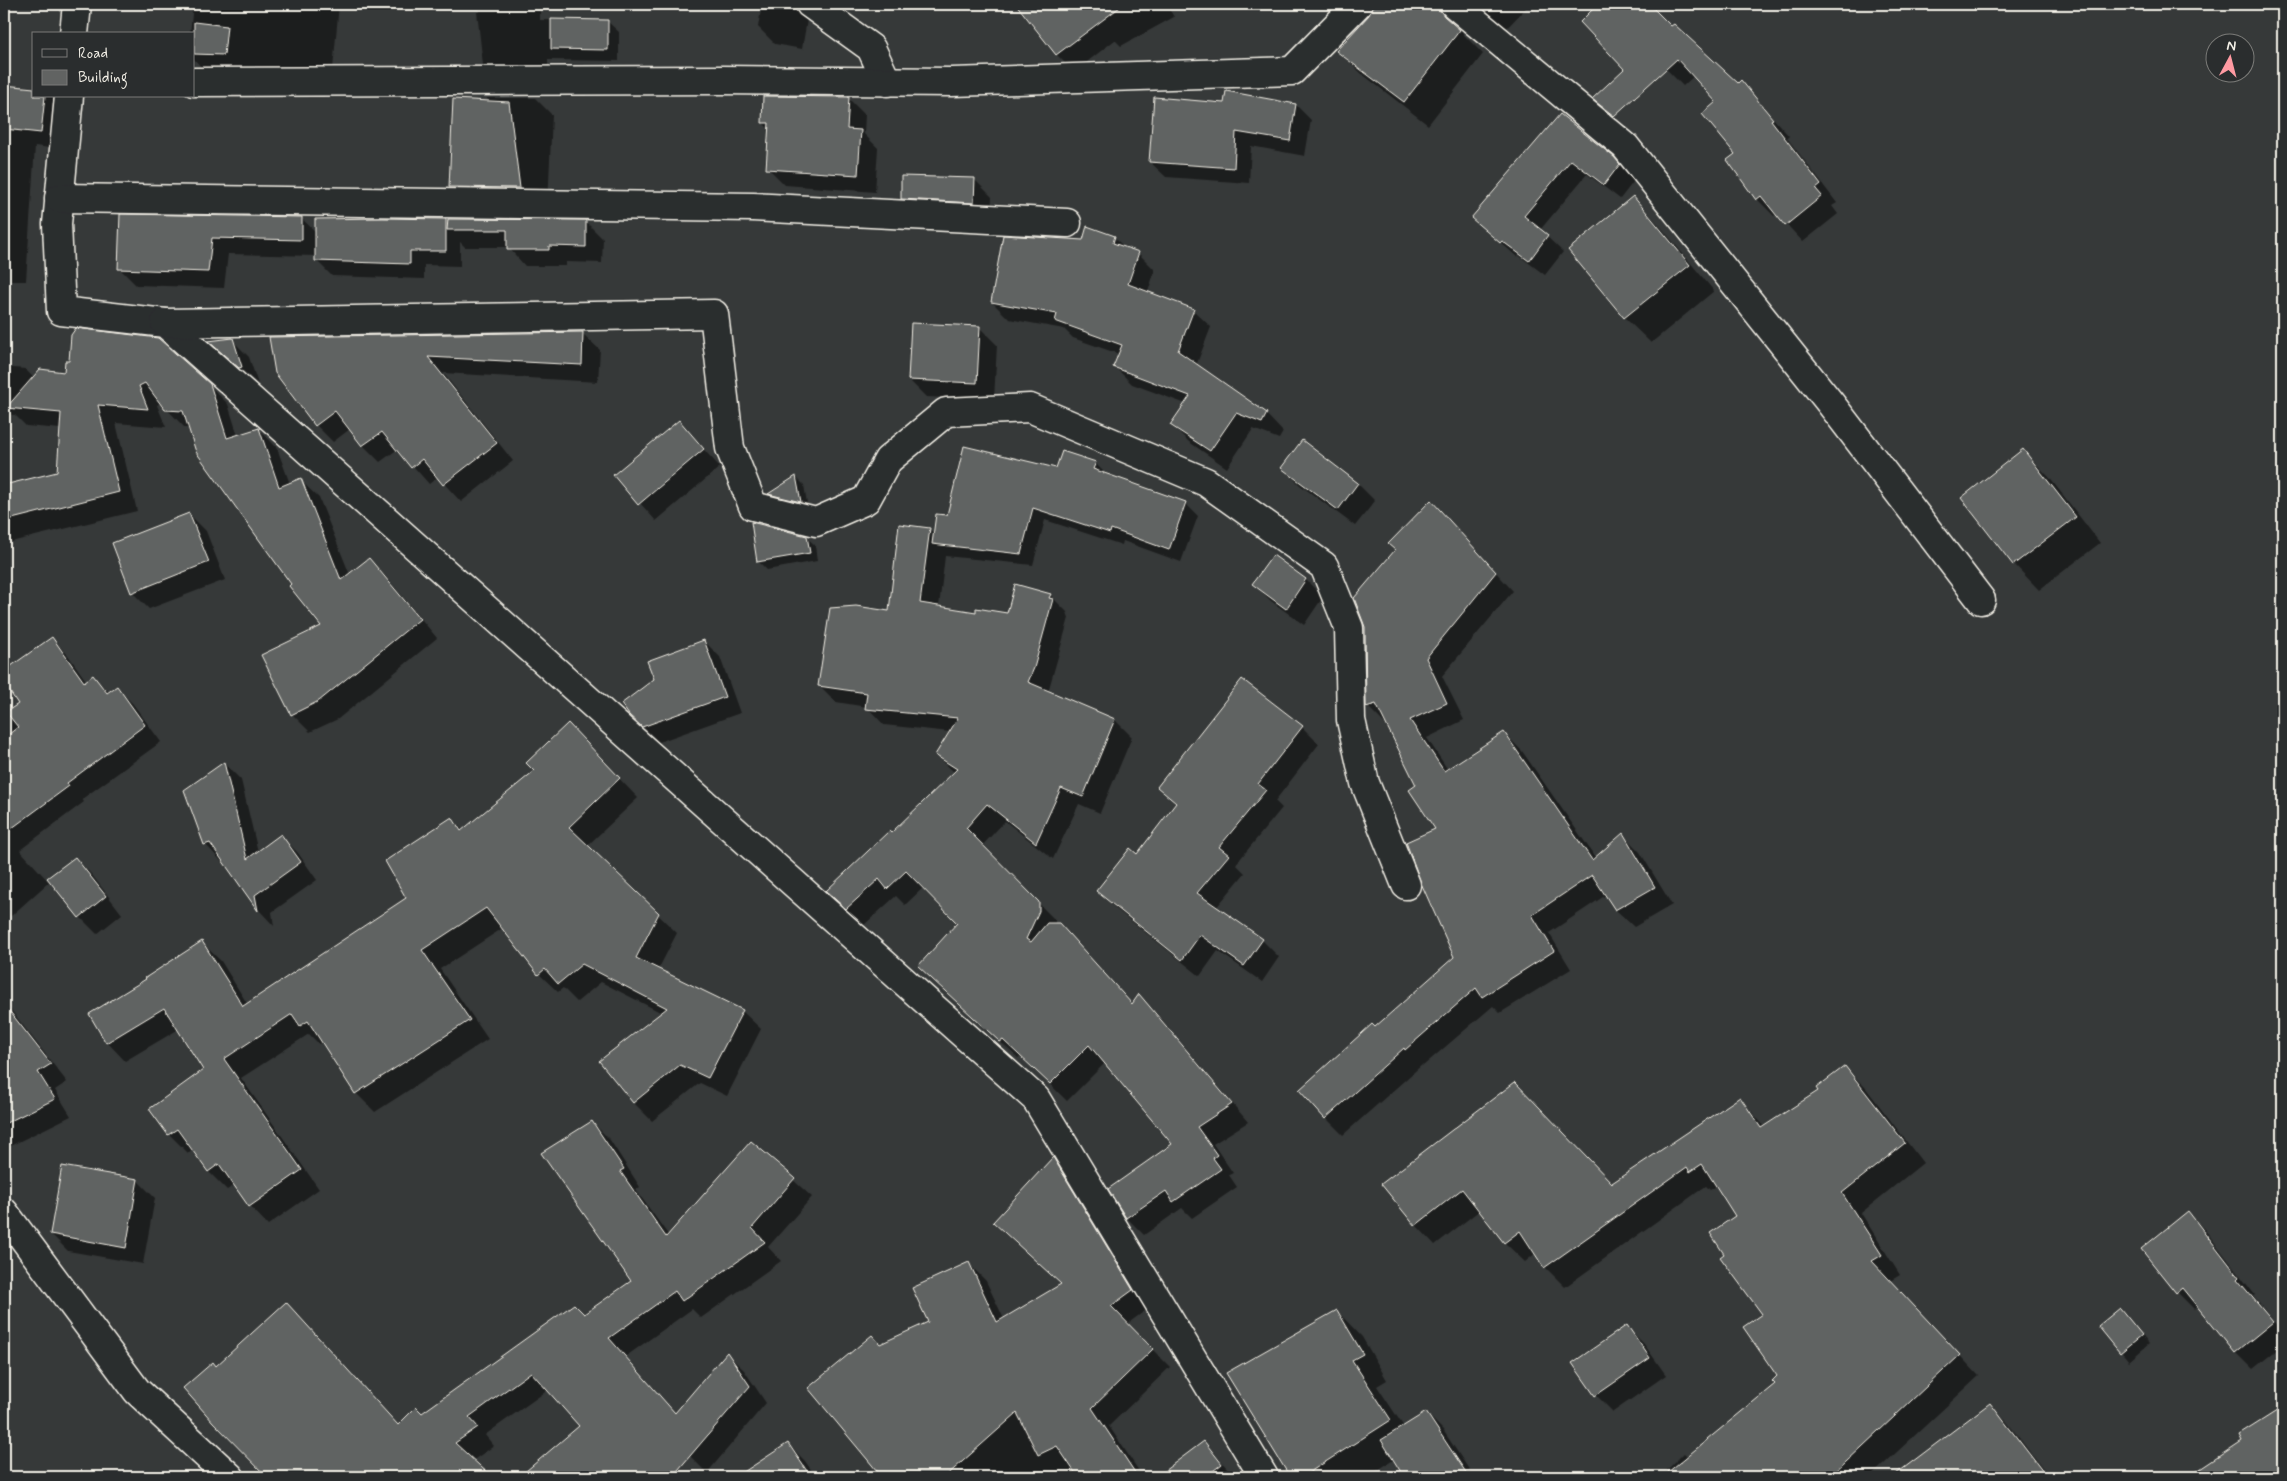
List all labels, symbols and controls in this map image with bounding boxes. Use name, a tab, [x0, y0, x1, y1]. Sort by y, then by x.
legend	[32, 32, 195, 98]
north arrow	[2204, 32, 2254, 82]
text: N	[2226, 37, 2237, 56]
text: Road	[78, 44, 108, 64]
text: Building	[78, 68, 128, 89]

